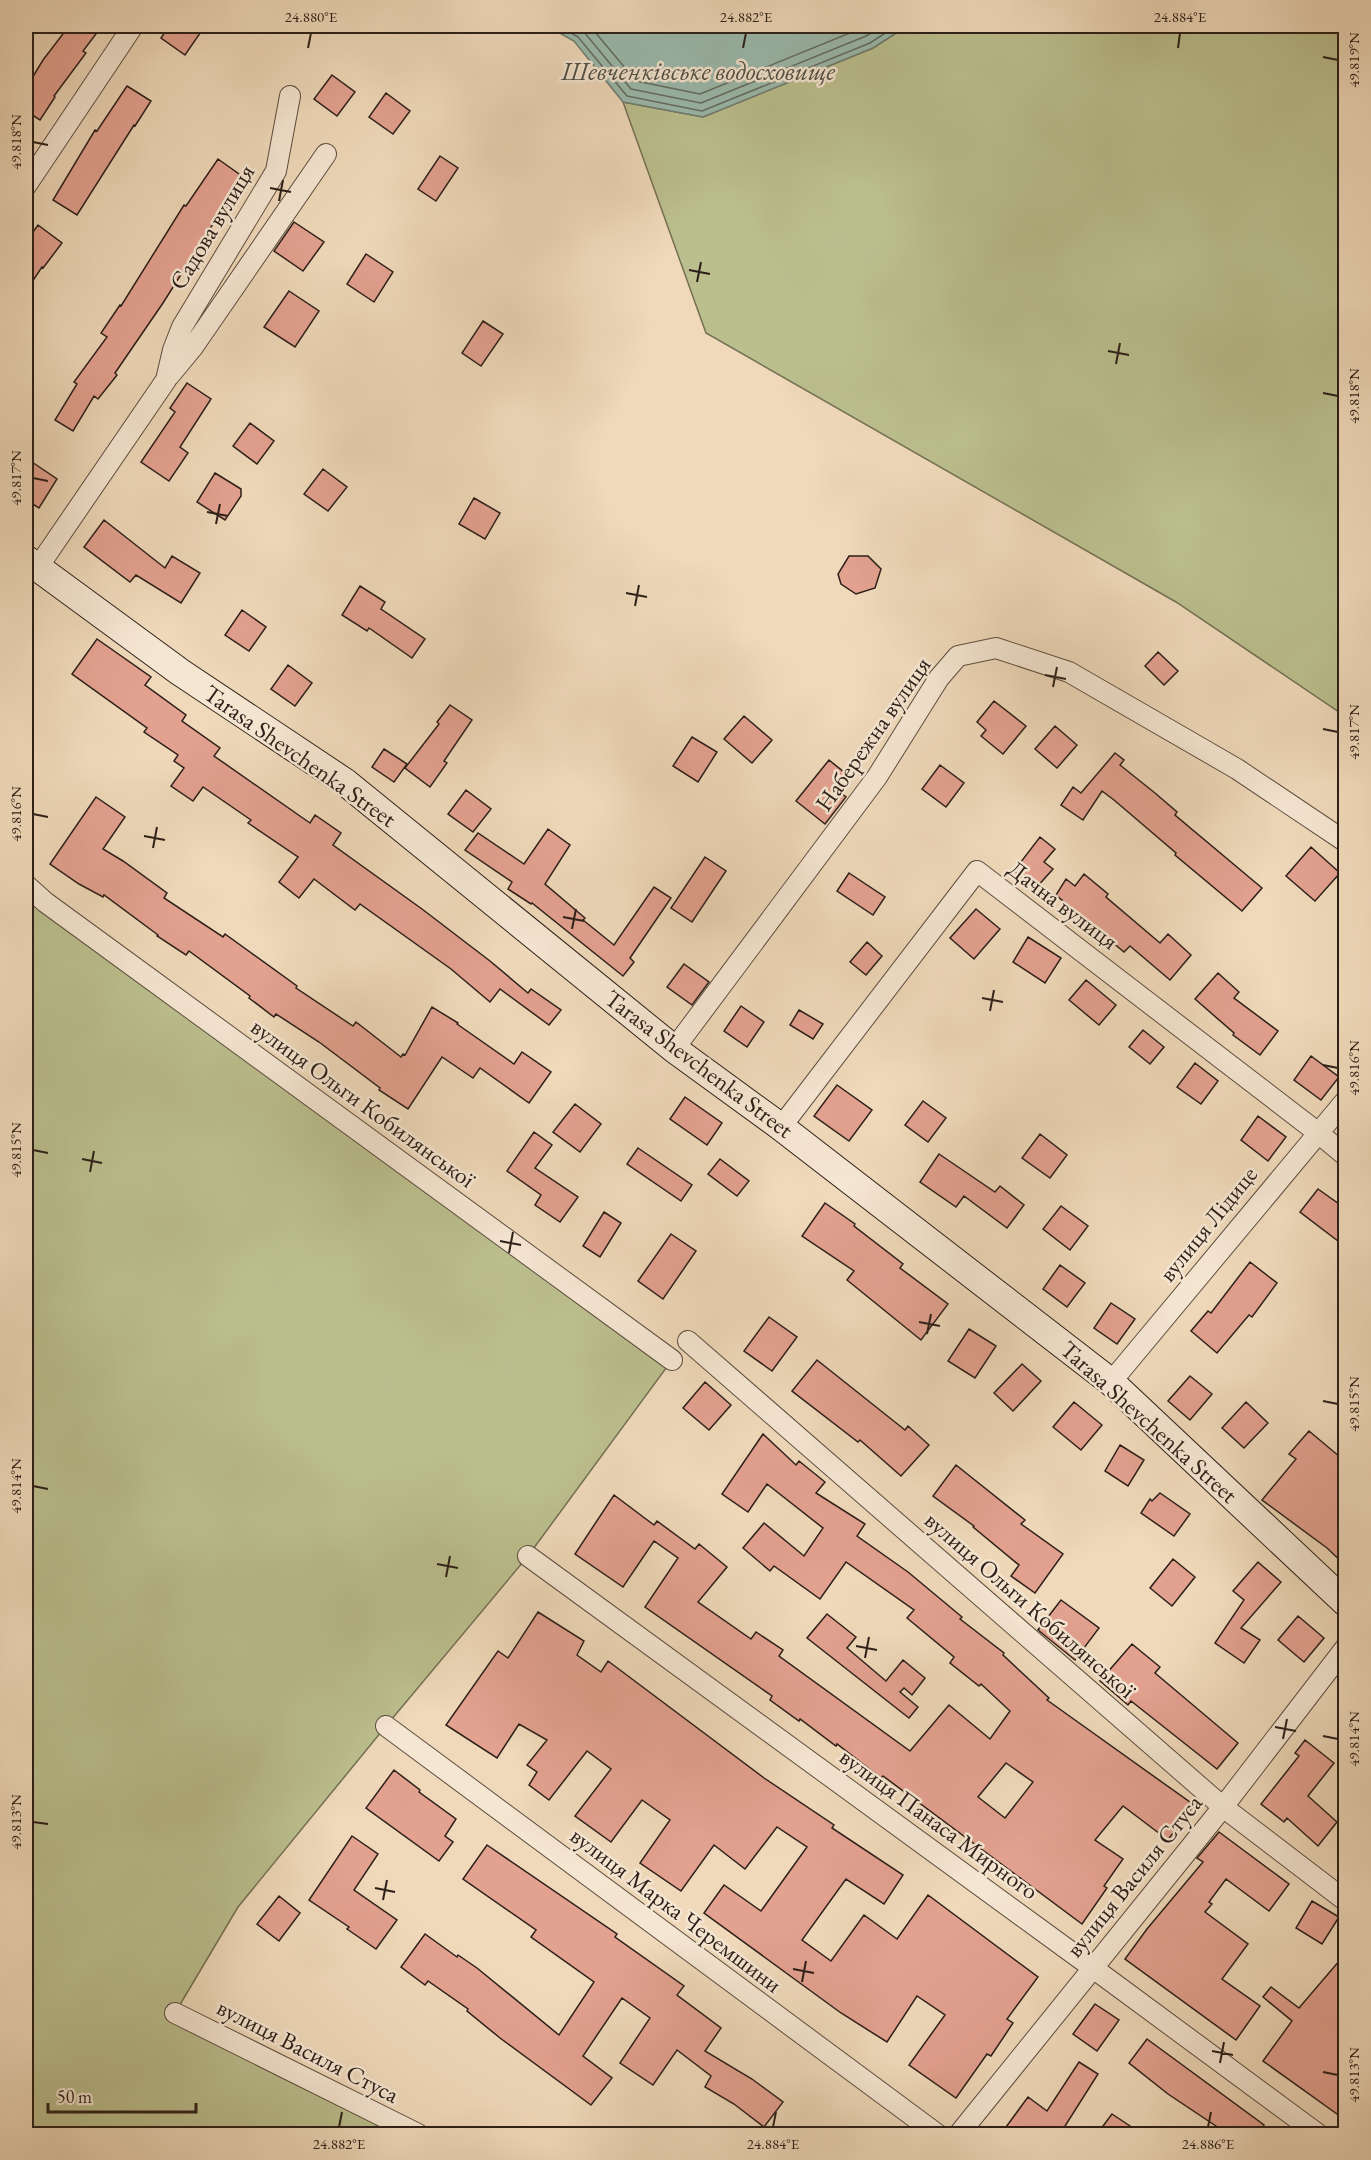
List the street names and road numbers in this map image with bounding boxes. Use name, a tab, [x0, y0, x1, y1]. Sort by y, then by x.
street label: Садова вулиця	[162, 158, 261, 295]
street label: Набережна вулиця	[808, 650, 938, 817]
street label: Tarasa Shevchenka Street	[198, 677, 403, 834]
street label: Дачна вулиця	[1002, 853, 1125, 956]
street label: Tarasa Shevchenka Street	[599, 983, 800, 1145]
street label: вулиця Ольги Кобилянської	[245, 1011, 482, 1195]
street label: вулиця Лідице	[1151, 1160, 1264, 1288]
street label: Tarasa Shevchenka Street	[1054, 1334, 1245, 1510]
street label: вулиця Ольги Кобилянської	[918, 1504, 1143, 1706]
street label: вулиця Панаса Мирного	[834, 1741, 1045, 1906]
street label: вулиця Василя Стуса	[1059, 1788, 1209, 1963]
street label: вулиця Марка Черемшини	[564, 1820, 789, 2000]
street label: вулиця Василя Стуса	[212, 1991, 405, 2110]

